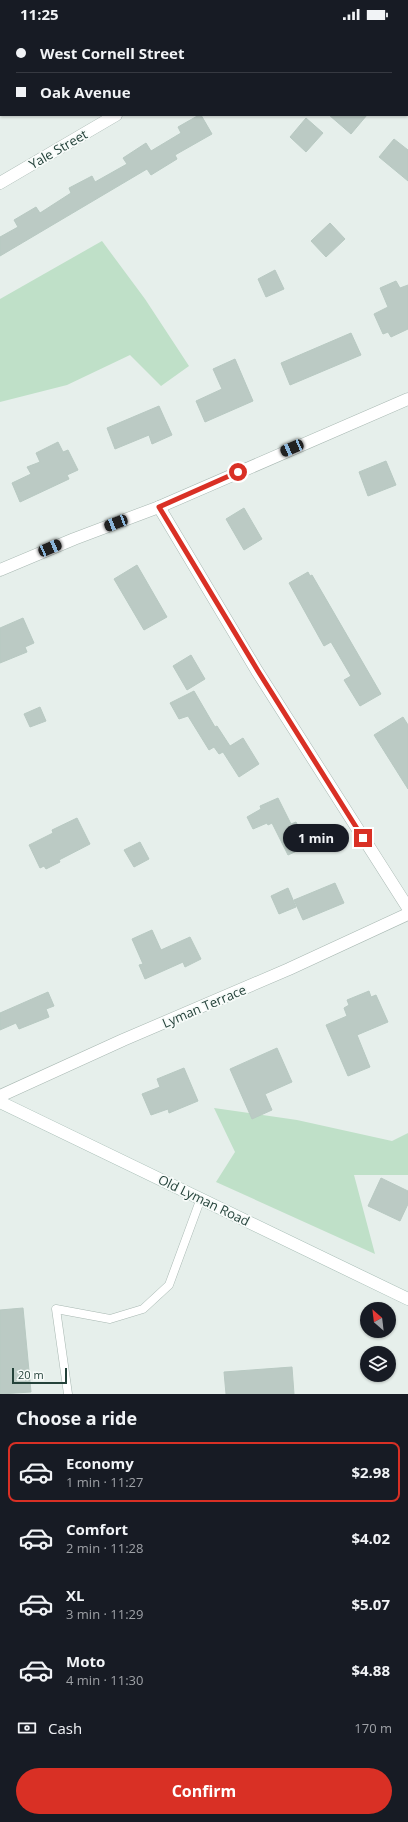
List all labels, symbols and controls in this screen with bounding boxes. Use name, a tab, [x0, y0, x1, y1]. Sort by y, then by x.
text: 11:25	[20, 4, 59, 24]
text: West Cornell Street	[40, 43, 184, 63]
text: Oak Avenue	[40, 82, 131, 102]
street label: Yale Street	[25, 125, 91, 173]
car	[279, 438, 305, 458]
route start	[229, 463, 247, 481]
car	[103, 513, 129, 533]
car	[37, 538, 63, 558]
callout: 1 min	[283, 824, 349, 852]
text: 1 min	[298, 829, 334, 847]
route end	[354, 829, 372, 847]
street label: Lyman Terrace	[159, 980, 249, 1032]
street label: Old Lyman Road	[155, 1170, 253, 1230]
north arrow	[360, 1302, 396, 1338]
map controls	[360, 1302, 396, 1382]
button: layers	[360, 1346, 396, 1382]
scale bar	[12, 1366, 67, 1385]
text: 20 m	[18, 1367, 44, 1382]
text: Choose a ride	[16, 1406, 137, 1430]
text: Economy	[66, 1453, 134, 1473]
icon: car	[18, 1454, 54, 1490]
text: $2.98	[351, 1462, 390, 1482]
text: 1 min · 11:27	[66, 1473, 143, 1491]
text: Comfort	[66, 1519, 128, 1539]
icon: car	[18, 1520, 54, 1556]
text: $4.02	[351, 1528, 390, 1548]
text: 2 min · 11:28	[66, 1539, 143, 1557]
text: XL	[66, 1585, 84, 1605]
icon: car	[18, 1586, 54, 1622]
text: $5.07	[351, 1594, 390, 1614]
text: 3 min · 11:29	[66, 1605, 143, 1623]
text: Moto	[66, 1651, 105, 1671]
icon: car	[18, 1652, 54, 1688]
text: $4.88	[351, 1660, 390, 1680]
text: 4 min · 11:30	[66, 1671, 143, 1689]
icon: cash	[16, 1717, 38, 1739]
text: Cash	[48, 1718, 82, 1738]
text: 170 m	[354, 1719, 392, 1737]
button: Confirm	[16, 1768, 392, 1814]

